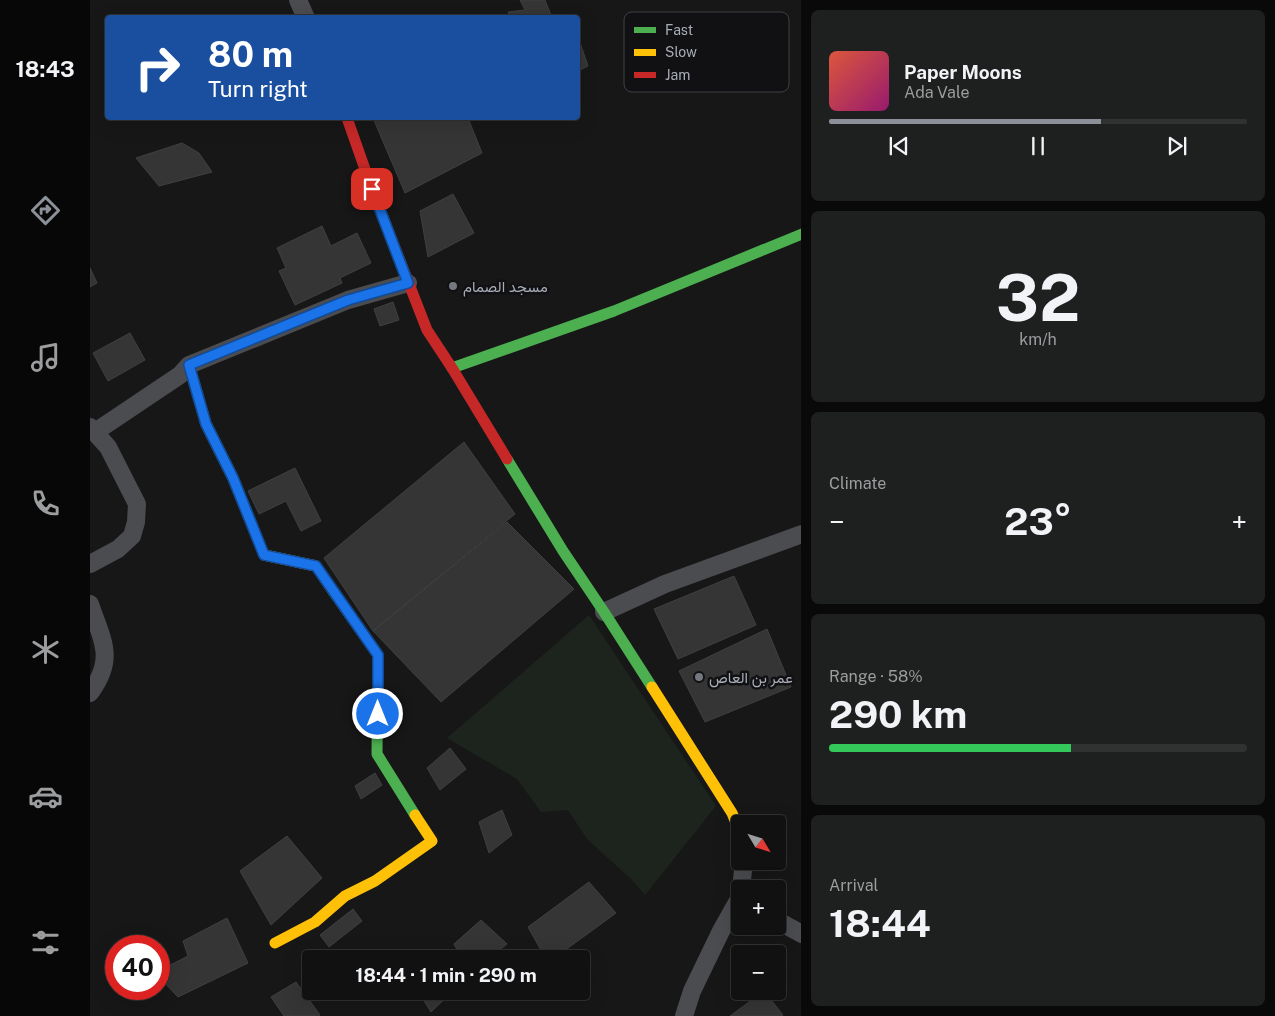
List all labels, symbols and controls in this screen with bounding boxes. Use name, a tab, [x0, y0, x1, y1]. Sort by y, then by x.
legend	[624, 12, 789, 92]
text: Fast	[665, 22, 693, 38]
text: 80 m	[208, 34, 293, 75]
icon: right	[125, 35, 190, 100]
text: Slow	[665, 44, 697, 60]
text: 18:43	[15, 56, 75, 82]
text: Paper Moons	[904, 61, 1022, 83]
text: Jam	[665, 67, 690, 83]
text: Turn right	[208, 76, 308, 102]
text: Ada Vale	[904, 83, 969, 102]
icon: previous	[885, 132, 913, 160]
icon: pause	[1024, 132, 1052, 160]
icon: next	[1163, 132, 1191, 160]
pin	[351, 168, 393, 210]
icon: arrive	[358, 175, 386, 203]
icon: directions	[28, 193, 63, 228]
text: 32	[996, 259, 1080, 336]
place label: مسجد الصمام	[463, 278, 548, 297]
marker: مسجد الصمام	[447, 280, 459, 292]
text: km/h	[1019, 330, 1057, 349]
icon: music	[28, 340, 63, 375]
text: Climate	[829, 474, 886, 493]
icon: phone	[28, 486, 63, 521]
text: 23°	[1004, 499, 1072, 544]
text: −	[829, 505, 845, 538]
text: +	[1231, 505, 1247, 538]
icon: climate	[28, 632, 63, 667]
text: Range · 58%	[829, 667, 923, 686]
place label: عمر بن العاص	[709, 669, 793, 688]
marker: عمر بن العاص	[693, 671, 705, 683]
position arrow	[351, 687, 403, 739]
text: 290 km	[829, 692, 967, 737]
icon: car	[28, 779, 63, 814]
north arrow	[731, 815, 786, 870]
map controls	[731, 815, 786, 1000]
text: Arrival	[829, 876, 878, 895]
button: +	[731, 880, 786, 935]
text: 18:44	[829, 901, 931, 946]
icon: filters	[28, 925, 63, 960]
speed limit sign: 40	[105, 935, 170, 1000]
button: −	[731, 945, 786, 1000]
text: 18:44 · 1 min · 290 m	[355, 964, 537, 986]

